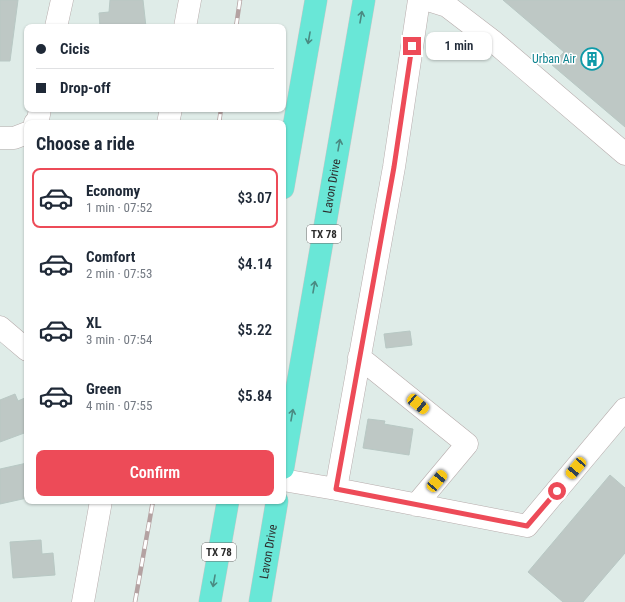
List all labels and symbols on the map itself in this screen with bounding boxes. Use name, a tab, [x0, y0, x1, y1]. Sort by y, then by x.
one-way arrow	[358, 11, 366, 24]
one-way arrow	[305, 32, 313, 45]
callout: 1 min	[426, 32, 492, 60]
route end	[403, 37, 421, 55]
building icon: Urban Air	[579, 46, 605, 72]
place label: Urban Air	[532, 52, 576, 66]
one-way arrow	[335, 139, 343, 152]
street label: Lavon Drive	[320, 158, 343, 214]
road number: TX 78	[307, 225, 341, 243]
one-way arrow	[311, 281, 319, 294]
car	[405, 392, 431, 416]
one-way arrow	[288, 409, 296, 422]
car	[564, 455, 588, 481]
car	[425, 468, 449, 494]
route start	[548, 482, 566, 500]
street label: Lavon Drive	[257, 523, 280, 580]
road number: TX 78	[202, 543, 236, 561]
one-way arrow	[210, 574, 218, 587]

